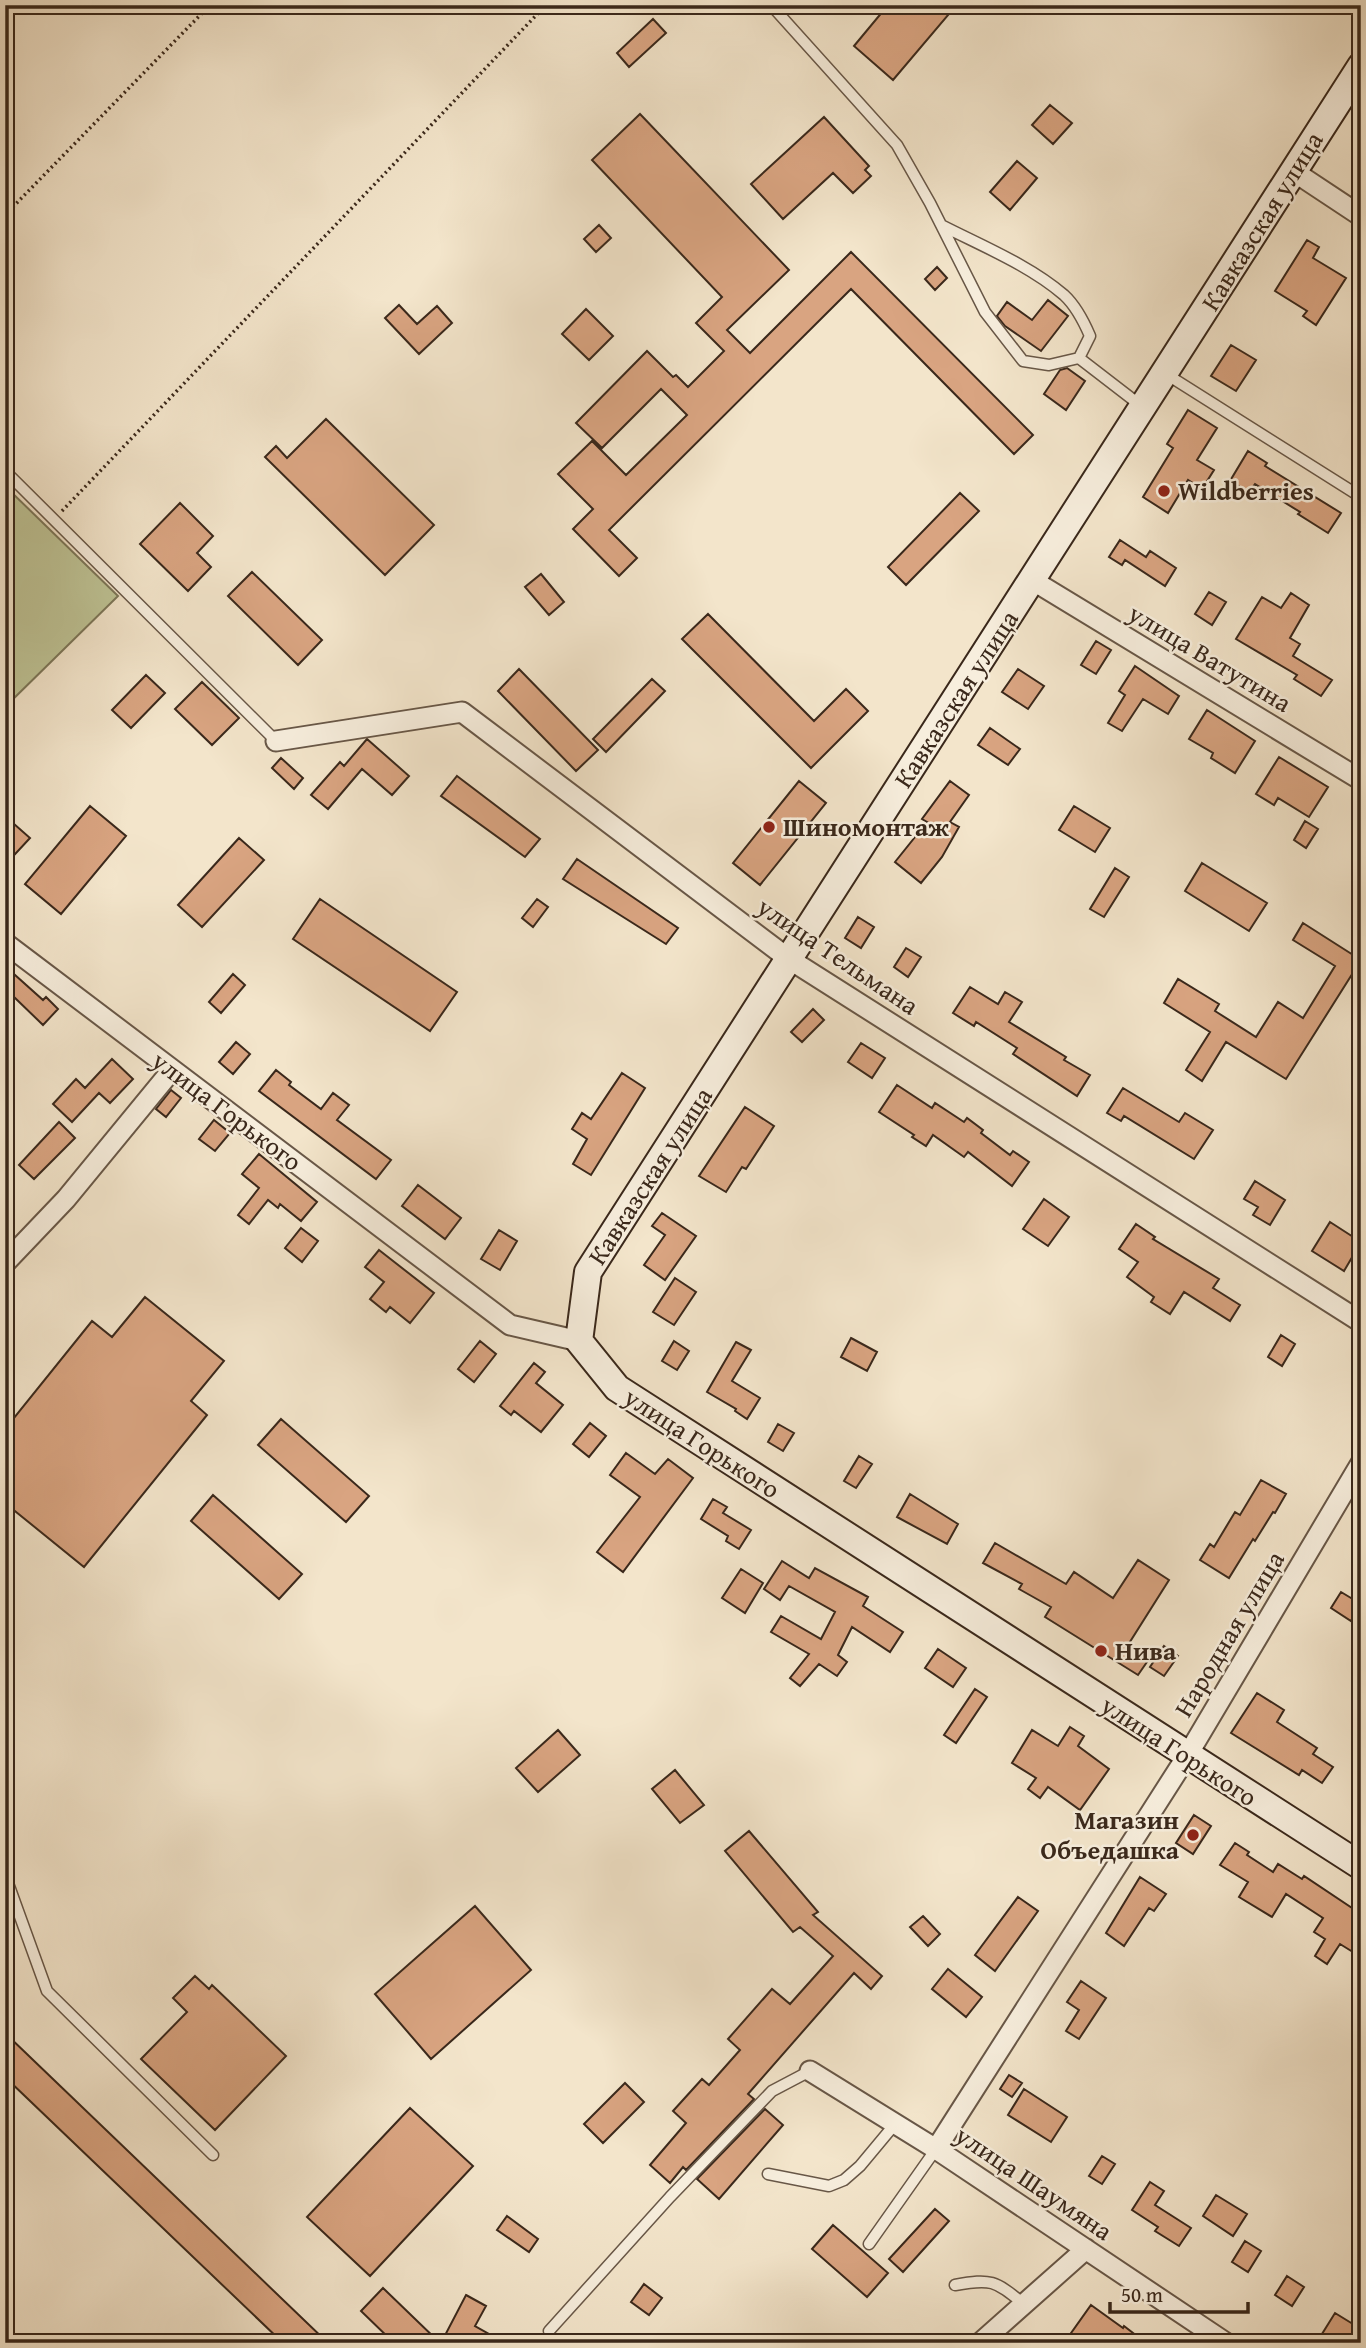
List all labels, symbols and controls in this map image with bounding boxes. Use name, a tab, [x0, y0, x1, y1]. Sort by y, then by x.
street label: Кавказская улица	[1191, 123, 1333, 318]
place label: Wildberries	[1178, 471, 1314, 510]
marker: Wildberries	[1156, 483, 1172, 499]
street label: улица Ватутина	[1120, 593, 1300, 722]
street label: Кавказская улица	[883, 602, 1028, 795]
place label: Шиномонтаж	[783, 807, 949, 846]
marker: Шиномонтаж	[761, 819, 777, 835]
street label: улица Тельмана	[749, 886, 927, 1025]
street label: улица Горького	[143, 1040, 311, 1180]
street label: Кавказская улица	[577, 1079, 722, 1272]
street label: улица Горького	[616, 1377, 788, 1508]
street label: Народная улица	[1164, 1543, 1294, 1724]
place label: Нива	[1115, 1631, 1177, 1670]
marker: Нива	[1093, 1643, 1109, 1659]
street label: улица Горького	[1093, 1685, 1265, 1816]
place label: Магазин Объедашка	[1041, 1800, 1180, 1869]
marker: Магазин Объедашка	[1185, 1827, 1201, 1843]
street label: улица Шаумяна	[947, 2115, 1121, 2250]
scale bar	[1110, 2271, 1249, 2315]
text: 50 m	[1121, 2279, 1163, 2310]

